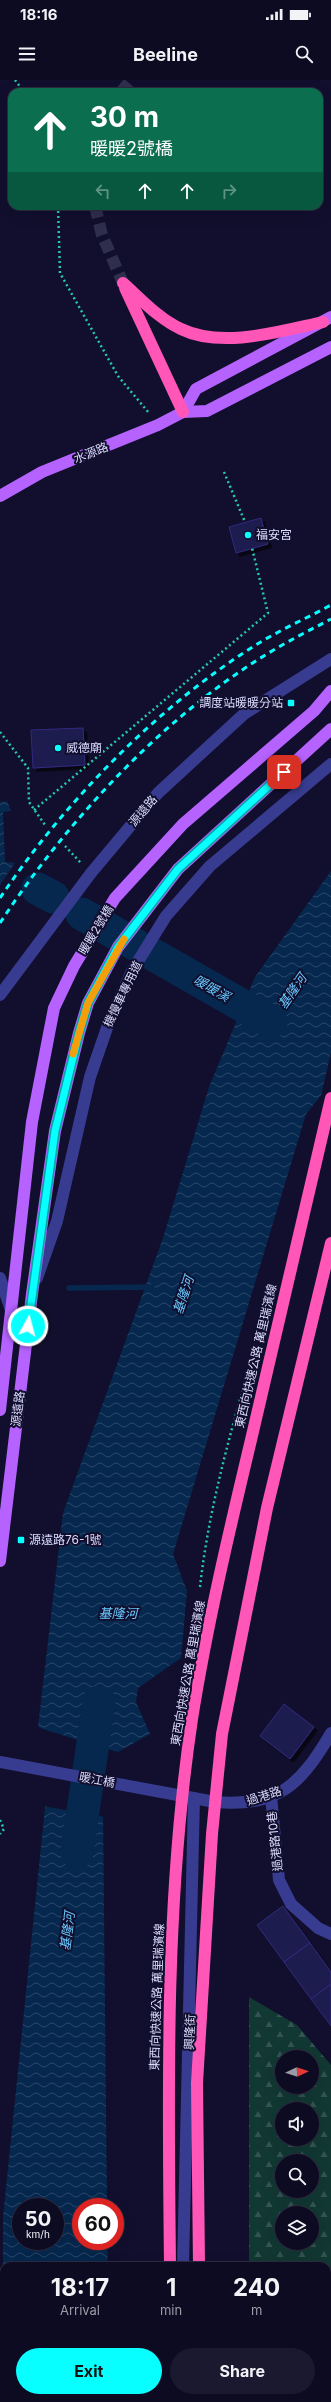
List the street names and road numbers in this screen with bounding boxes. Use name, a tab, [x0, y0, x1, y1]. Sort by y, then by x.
street label: 水源路	[71, 439, 110, 466]
street label: 源遠路	[125, 792, 160, 829]
street label: 暖暖2號橋	[75, 902, 116, 957]
street label: 機慢車專用道	[100, 958, 145, 1029]
street label: 東西向快速公路 萬里瑞濱線	[232, 1282, 279, 1429]
street label: 源遠路	[8, 1390, 27, 1428]
street label: 東西向快速公路 萬里瑞濱線	[167, 1599, 208, 1747]
street label: 暖江橋	[78, 1769, 116, 1790]
street label: 過港路	[244, 1783, 283, 1808]
street label: 過港路10巷	[264, 1810, 285, 1872]
street label: 東西向快速公路 萬里瑞濱線	[146, 1923, 167, 2071]
street label: 興隆街	[181, 2014, 198, 2050]

